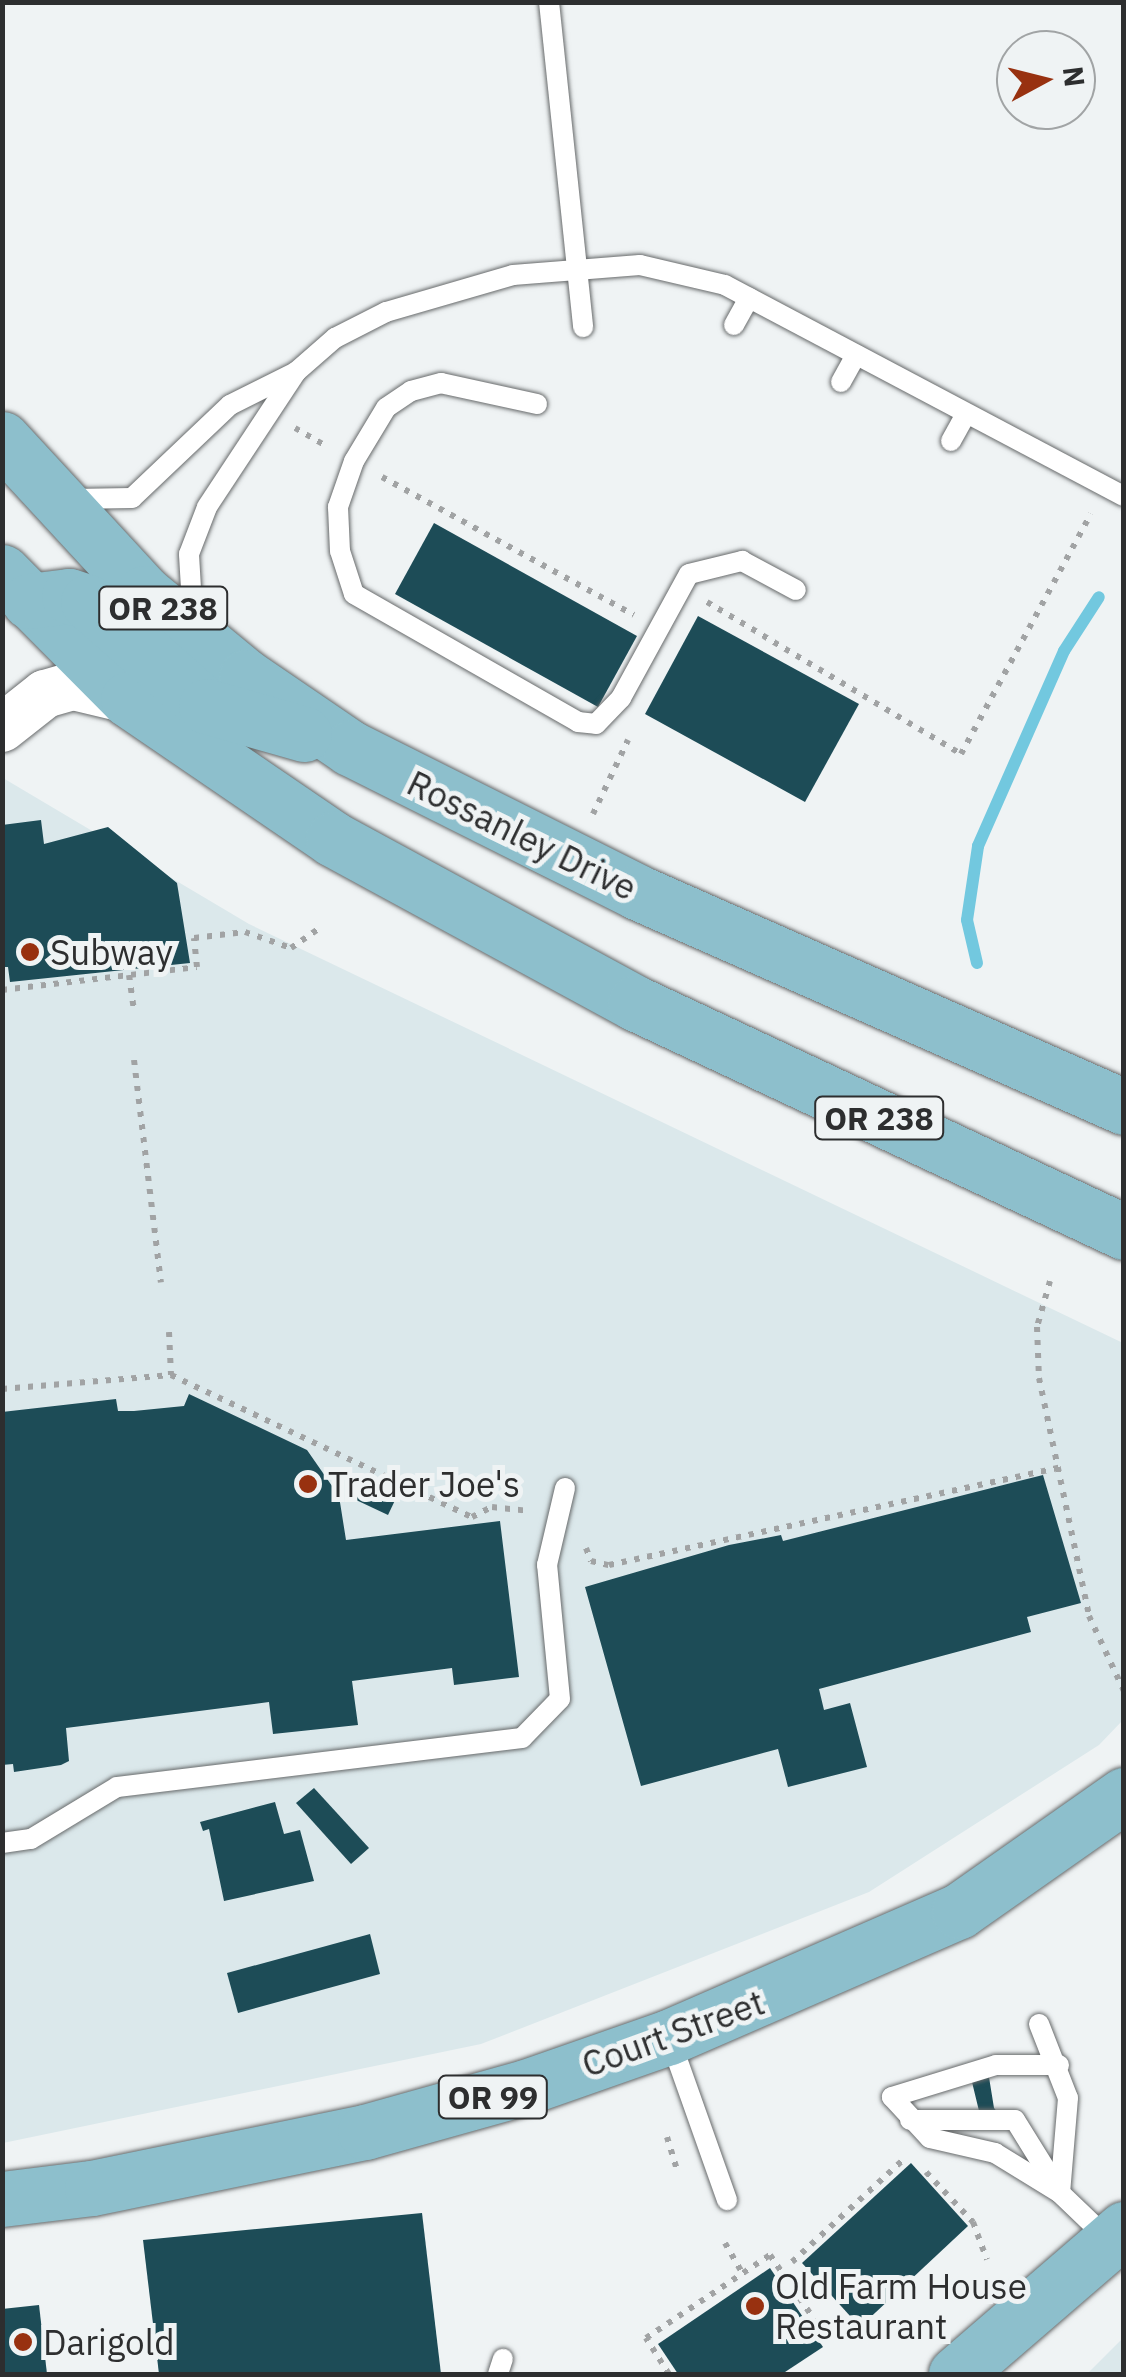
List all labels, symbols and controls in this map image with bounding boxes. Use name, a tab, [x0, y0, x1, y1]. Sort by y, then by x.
north arrow	[996, 30, 1096, 130]
text: N	[1055, 64, 1094, 89]
road number: OR 238	[98, 581, 228, 635]
street label: Rossanley Drive	[401, 761, 643, 909]
place label: Subway	[50, 931, 173, 973]
marker: Subway	[19, 941, 41, 963]
road number: OR 238	[814, 1091, 944, 1145]
place label: Trader Joe's	[328, 1463, 520, 1505]
marker: Trader Joe's	[297, 1473, 319, 1495]
street label: Court Street	[576, 1981, 770, 2085]
road number: OR 99	[436, 2070, 550, 2124]
place label: Old Farm House Restaurant	[775, 2265, 1027, 2347]
marker: Old Farm House Restaurant	[744, 2295, 766, 2317]
place label: Darigold	[43, 2321, 174, 2363]
marker: Darigold	[12, 2331, 34, 2353]

